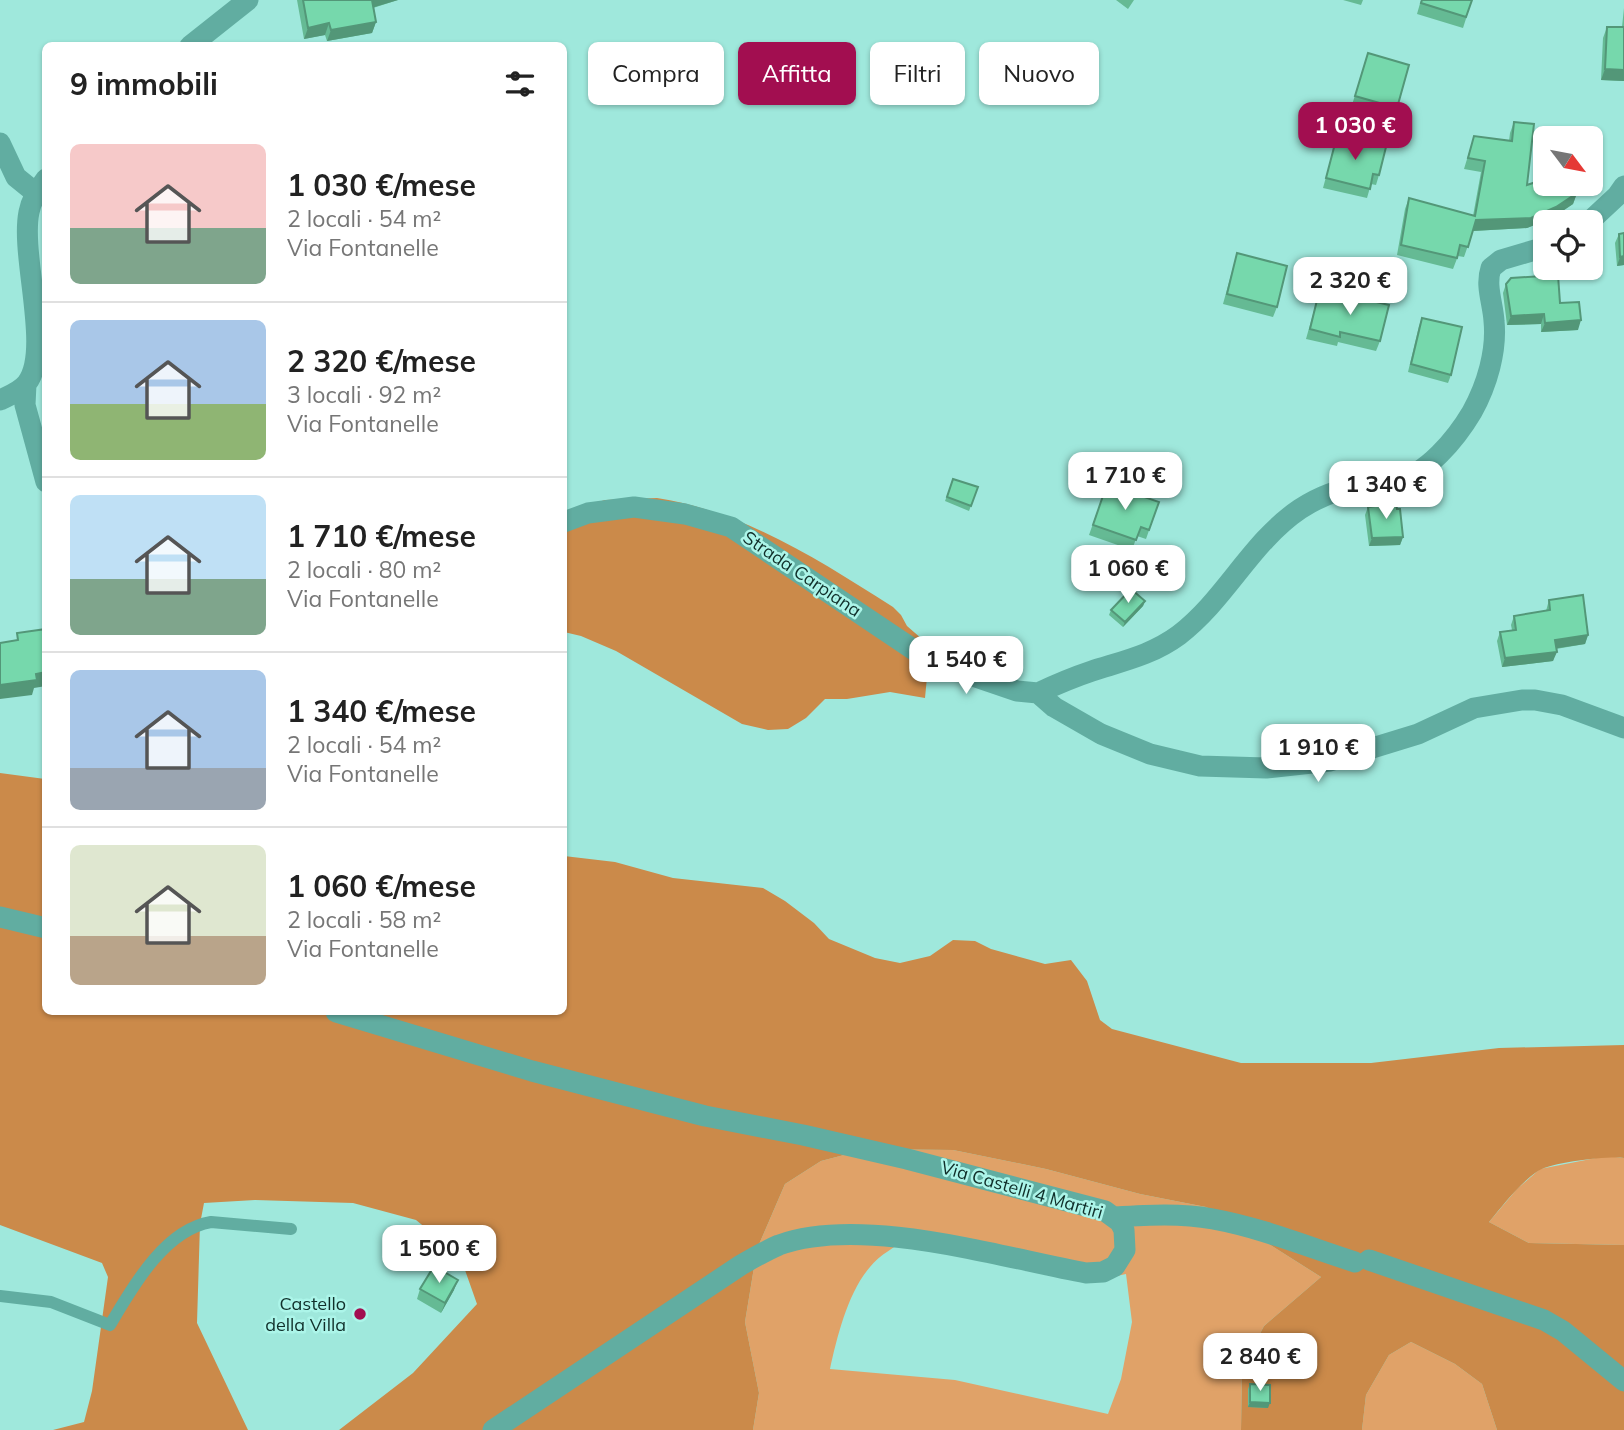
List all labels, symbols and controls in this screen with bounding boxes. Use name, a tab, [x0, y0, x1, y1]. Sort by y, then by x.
chip: Compra	[588, 42, 724, 105]
chip: Affitta	[738, 42, 856, 105]
chip: Filtri	[870, 42, 965, 105]
chip: Nuovo	[979, 42, 1099, 105]
text: 9 immobili	[70, 65, 218, 103]
icon: filters	[501, 65, 539, 103]
pin: 1 030 €	[1290, 102, 1420, 162]
text: 1 030 €	[1314, 110, 1396, 139]
north arrow	[1533, 126, 1603, 196]
map controls	[1533, 126, 1603, 280]
text: 1 030 €/mese	[287, 166, 476, 204]
icon: home	[126, 172, 210, 256]
text: 2 locali · 54 m²	[287, 204, 441, 233]
button: locate	[1533, 210, 1603, 280]
text: Via Fontanelle	[287, 233, 439, 262]
pin: 2 320 €	[1285, 258, 1415, 317]
text: 2 320 €	[1309, 265, 1391, 294]
text: 2 320 €/mese	[287, 342, 476, 380]
icon: home	[126, 348, 210, 432]
text: 3 locali · 92 m²	[287, 380, 441, 409]
text: Via Fontanelle	[287, 409, 439, 438]
pin: 1 710 €	[1060, 452, 1190, 512]
text: 1 710 €	[1084, 460, 1166, 489]
pin: 1 340 €	[1321, 462, 1451, 521]
text: 1 340 €	[1345, 469, 1427, 498]
text: 1 710 €/mese	[287, 517, 476, 555]
icon: home	[126, 523, 210, 607]
street label: Strada Carpiana	[739, 526, 866, 622]
pin: 1 060 €	[1063, 546, 1193, 605]
text: 1 060 €	[1087, 553, 1169, 582]
text: 2 locali · 80 m²	[287, 555, 441, 584]
text: Via Fontanelle	[287, 584, 439, 613]
pin: 1 540 €	[901, 636, 1031, 696]
text: 1 540 €	[925, 644, 1007, 673]
text: 1 340 €/mese	[287, 692, 476, 730]
icon: home	[126, 698, 210, 782]
pin: 1 910 €	[1253, 724, 1383, 784]
text: 2 locali · 54 m²	[287, 730, 441, 759]
text: 1 910 €	[1277, 732, 1359, 761]
text: Via Fontanelle	[287, 759, 439, 788]
text: 1 060 €/mese	[287, 867, 476, 905]
icon: home	[126, 873, 210, 957]
text: 2 locali · 58 m²	[287, 905, 441, 934]
text: Via Fontanelle	[287, 934, 439, 963]
street label: Via Castelli 4 Martiri	[938, 1155, 1106, 1224]
pin: 1 500 €	[374, 1226, 504, 1285]
text: 1 500 €	[398, 1233, 480, 1262]
place label: Castello della Villa	[265, 1292, 346, 1336]
marker: Castello della Villa	[352, 1306, 368, 1322]
pin: 2 840 €	[1195, 1334, 1325, 1393]
text: 2 840 €	[1219, 1341, 1301, 1370]

